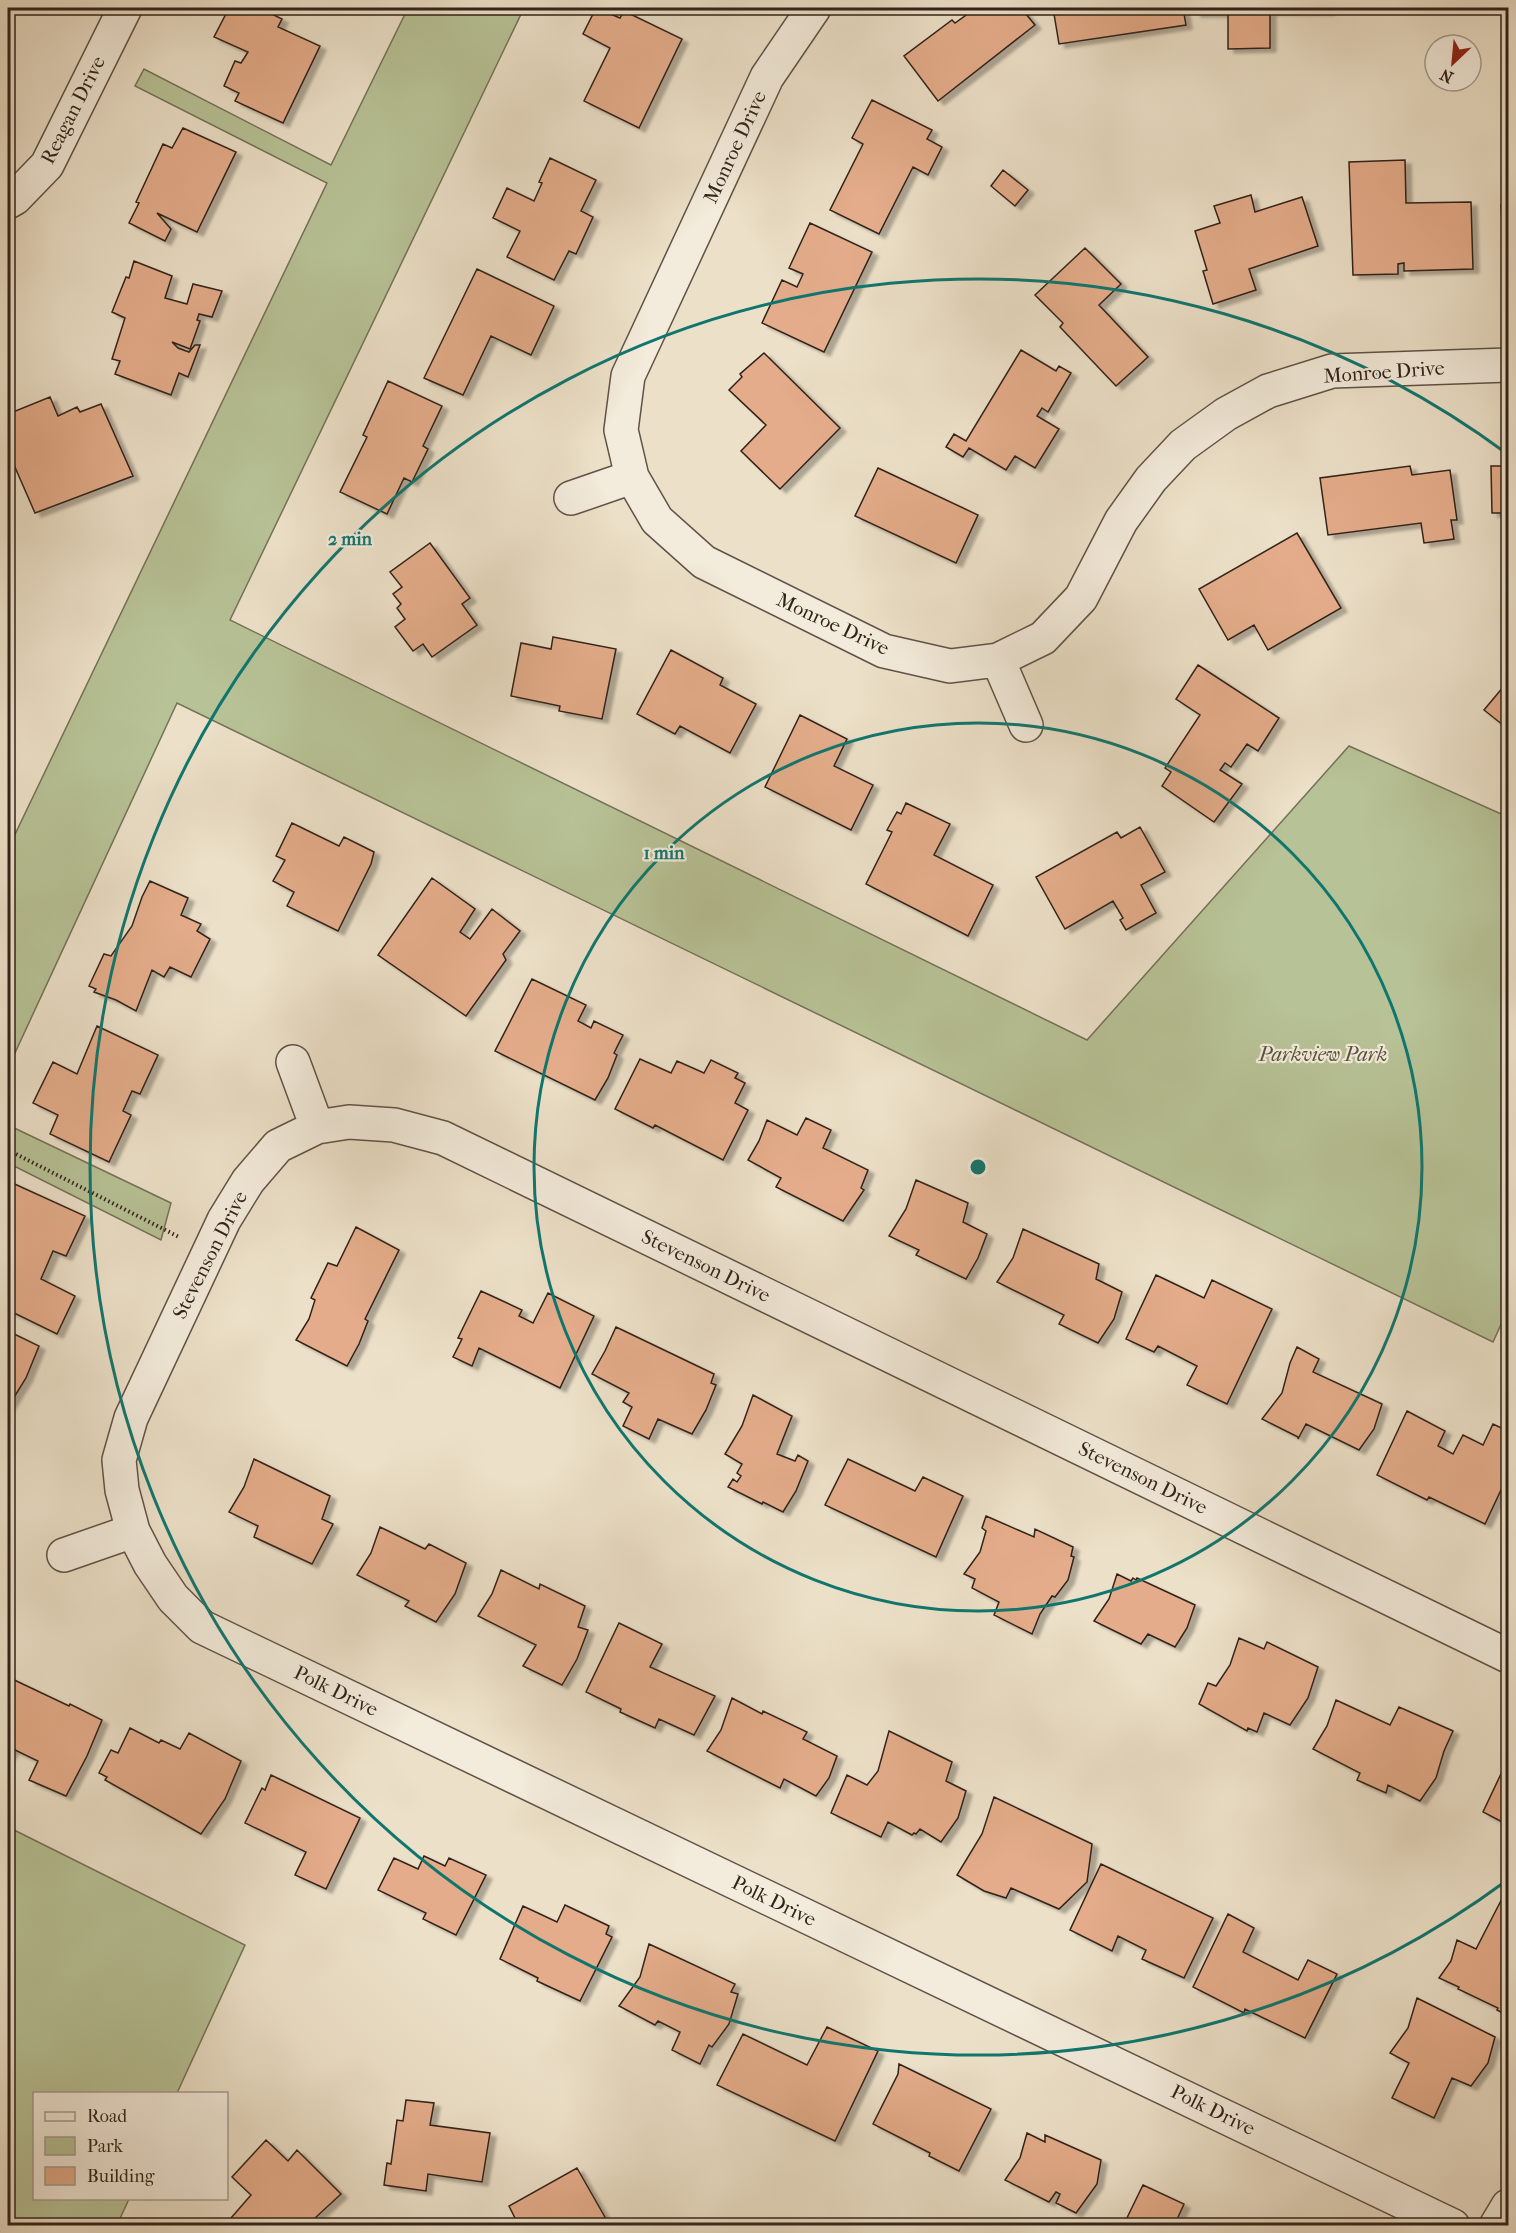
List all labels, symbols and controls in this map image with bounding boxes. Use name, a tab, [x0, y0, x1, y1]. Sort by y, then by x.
north arrow	[1423, 33, 1483, 93]
street label: Reagan Drive	[36, 52, 110, 168]
text: N	[1436, 64, 1456, 87]
street label: Monroe Drive	[699, 87, 771, 207]
street label: Monroe Drive	[1323, 356, 1445, 388]
text: 2 min	[328, 529, 372, 550]
street label: Monroe Drive	[773, 588, 893, 660]
text: 1 min	[643, 843, 685, 864]
park label: Parkview Park	[1258, 1043, 1387, 1066]
centre of rings	[968, 1157, 988, 1177]
street label: Stevenson Drive	[168, 1187, 252, 1323]
street label: Stevenson Drive	[638, 1225, 774, 1307]
street label: Stevenson Drive	[1075, 1437, 1211, 1519]
street label: Polk Drive	[290, 1661, 382, 1721]
street label: Polk Drive	[728, 1871, 820, 1931]
street label: Polk Drive	[1167, 2080, 1259, 2140]
legend	[33, 2092, 228, 2200]
text: Road	[87, 2106, 127, 2127]
text: Park	[87, 2136, 124, 2157]
text: Building	[87, 2166, 155, 2187]

